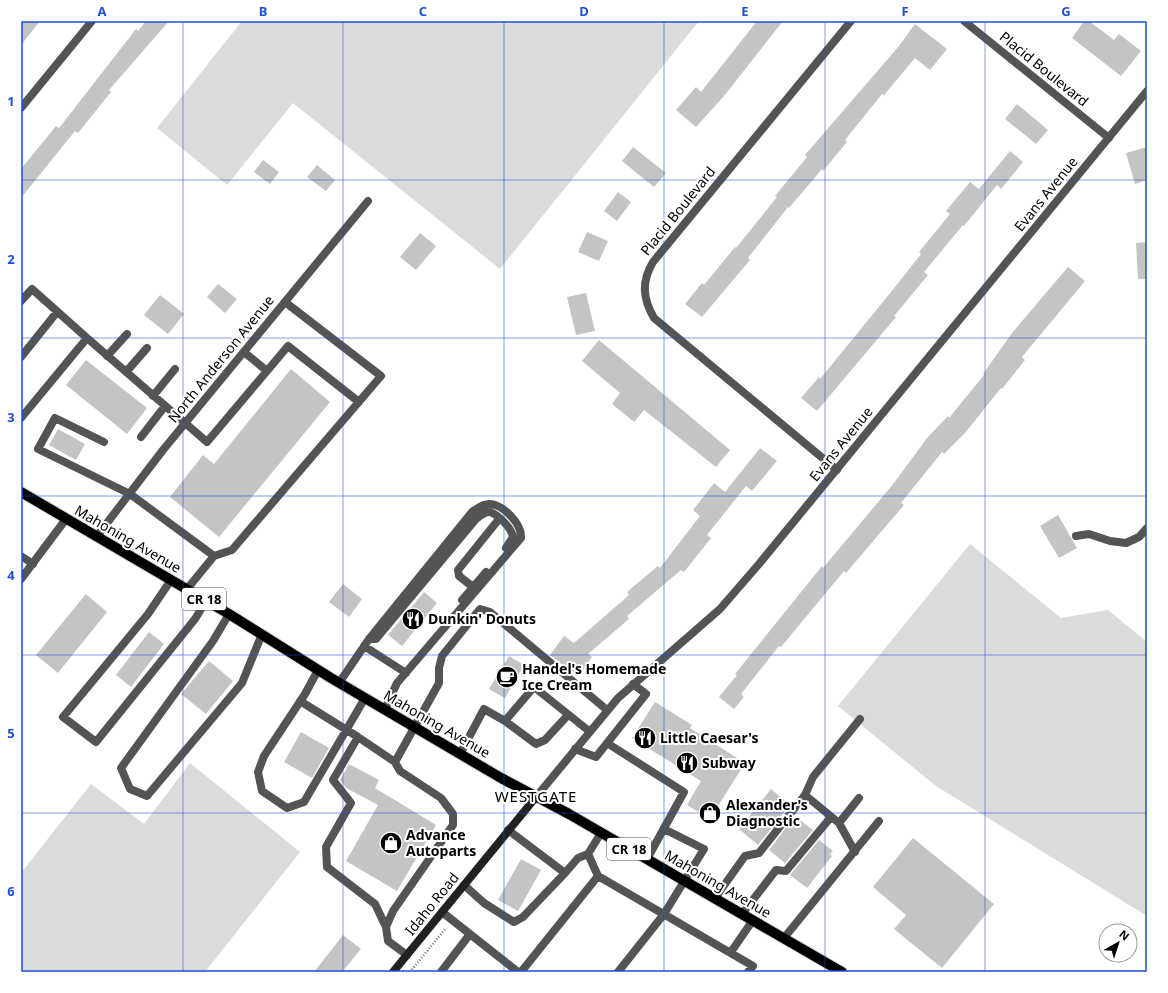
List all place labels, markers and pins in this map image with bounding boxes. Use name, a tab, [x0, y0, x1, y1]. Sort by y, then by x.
restaurant icon: Dunkin' Donuts	[400, 606, 426, 632]
place label: Dunkin' Donuts	[428, 609, 536, 628]
place label: Handel's Homemade Ice Cream	[522, 659, 666, 694]
cafe icon: Handel's Homemade Ice Cream	[494, 664, 520, 690]
restaurant icon: Little Caesar's	[632, 725, 658, 751]
place label: Little Caesar's	[660, 728, 759, 747]
restaurant icon: Subway	[674, 750, 700, 776]
place label: Subway	[702, 753, 756, 772]
place label: Alexander's Diagnostic	[726, 795, 808, 830]
shop icon: Alexander's Diagnostic	[697, 800, 723, 826]
place label: Advance Autoparts	[406, 825, 476, 860]
shop icon: Advance Autoparts	[378, 830, 404, 856]

